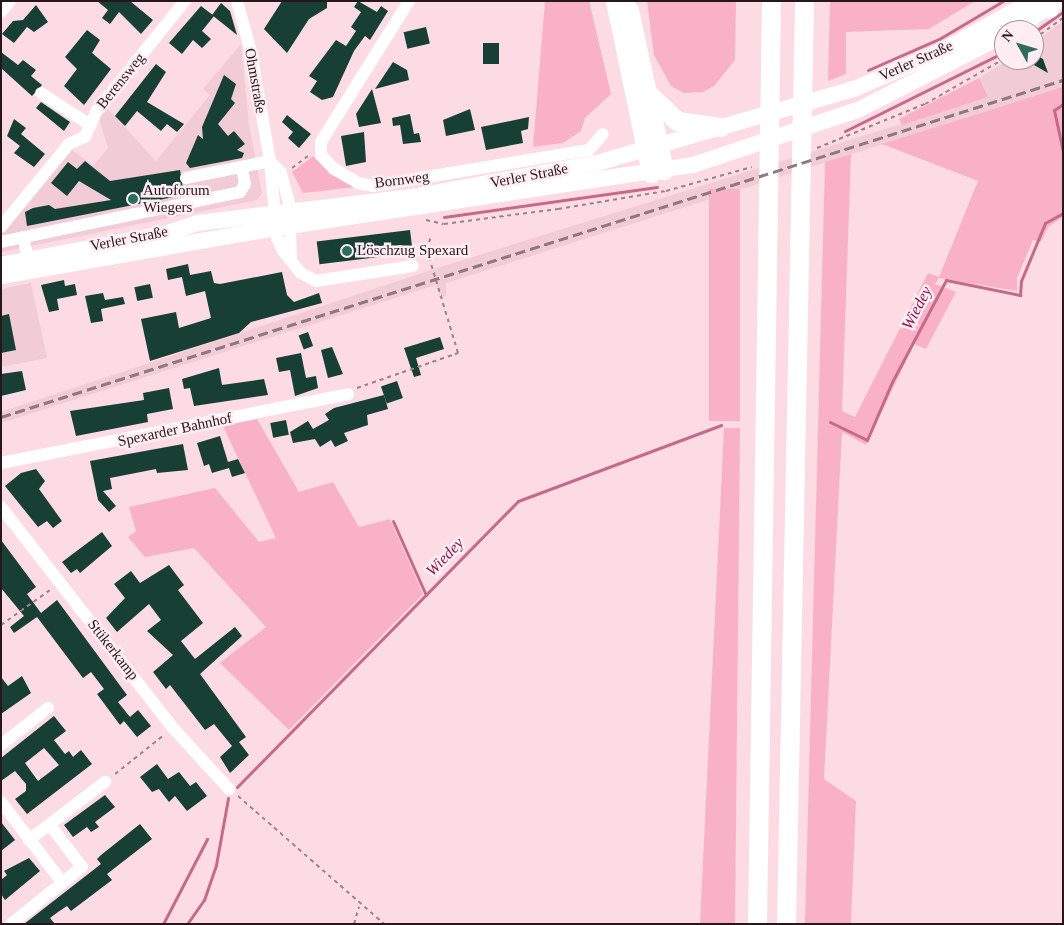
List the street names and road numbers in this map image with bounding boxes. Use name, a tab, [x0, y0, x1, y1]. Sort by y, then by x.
street label: Verler Straße	[876, 37, 956, 85]
street label: Ohmstraße	[240, 47, 270, 115]
street label: Berensweg	[93, 49, 149, 113]
street label: Verler Straße	[489, 160, 569, 192]
street label: Bornweg	[374, 168, 430, 192]
street label: Verler Straße	[89, 223, 169, 255]
street label: Spexarder Bahnhof	[116, 409, 234, 451]
street label: Stükerkamp	[84, 616, 142, 684]

